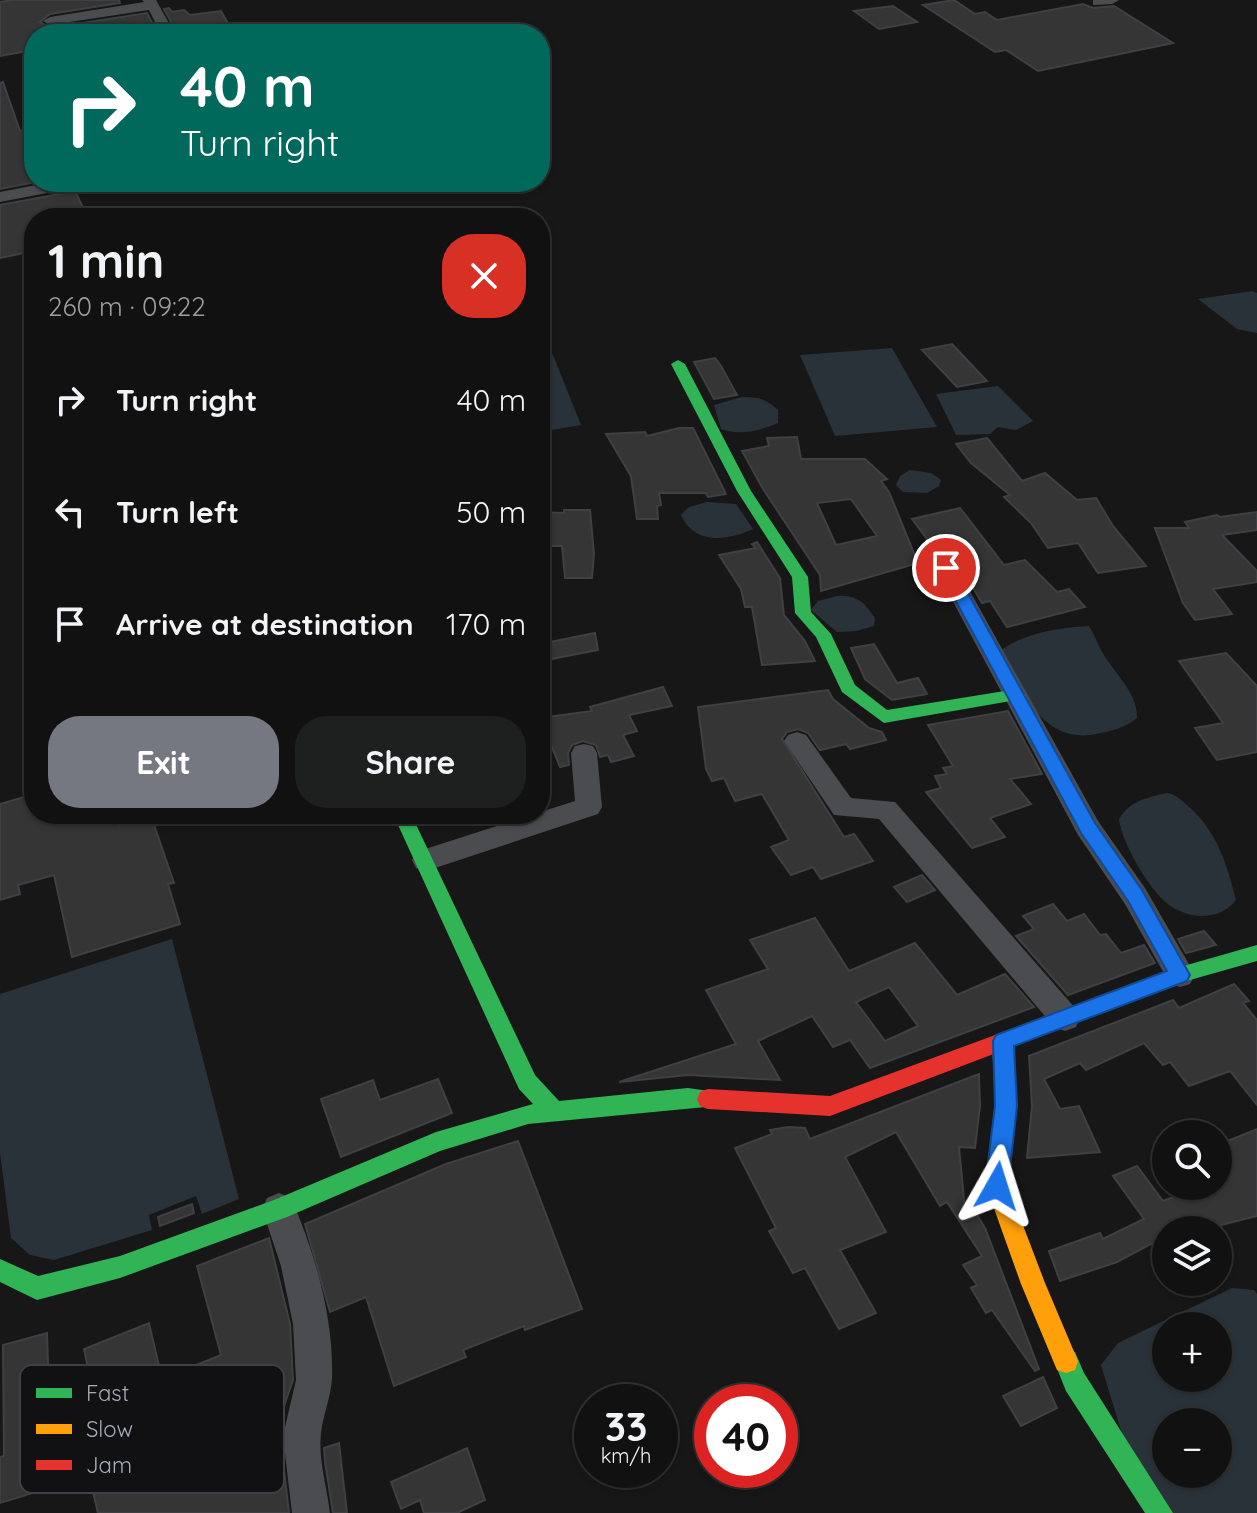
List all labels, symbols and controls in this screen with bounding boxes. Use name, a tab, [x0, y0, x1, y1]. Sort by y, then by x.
text: 40 m	[180, 51, 315, 121]
icon: right	[48, 56, 152, 160]
text: Turn right	[180, 120, 339, 165]
text: 1 min	[48, 230, 164, 290]
button: close	[442, 234, 526, 318]
text: 260 m · 09:22	[48, 290, 206, 323]
icon: right	[48, 378, 92, 422]
text: Turn right	[116, 381, 257, 419]
text: 40 m	[457, 381, 526, 419]
icon: left	[48, 490, 92, 534]
text: Turn left	[116, 493, 239, 531]
text: 50 m	[456, 493, 526, 531]
pin	[912, 534, 980, 602]
icon: arrive	[924, 546, 968, 590]
icon: arrive	[48, 602, 92, 646]
text: Arrive at destination	[116, 605, 414, 643]
text: 170 m	[446, 605, 526, 643]
button: Exit	[48, 716, 279, 808]
button: Share	[295, 716, 526, 808]
map controls	[1152, 1120, 1232, 1488]
button: search	[1152, 1120, 1232, 1200]
position arrow	[955, 1144, 1039, 1228]
button: layers	[1152, 1216, 1232, 1296]
button: +	[1152, 1312, 1232, 1392]
legend	[20, 1365, 284, 1493]
text: Fast	[86, 1379, 129, 1407]
speed limit sign: 40	[694, 1384, 798, 1488]
text: 33	[605, 1401, 647, 1451]
button: −	[1152, 1408, 1232, 1488]
text: Slow	[86, 1415, 133, 1443]
text: km/h	[601, 1443, 651, 1468]
text: Jam	[86, 1451, 132, 1479]

